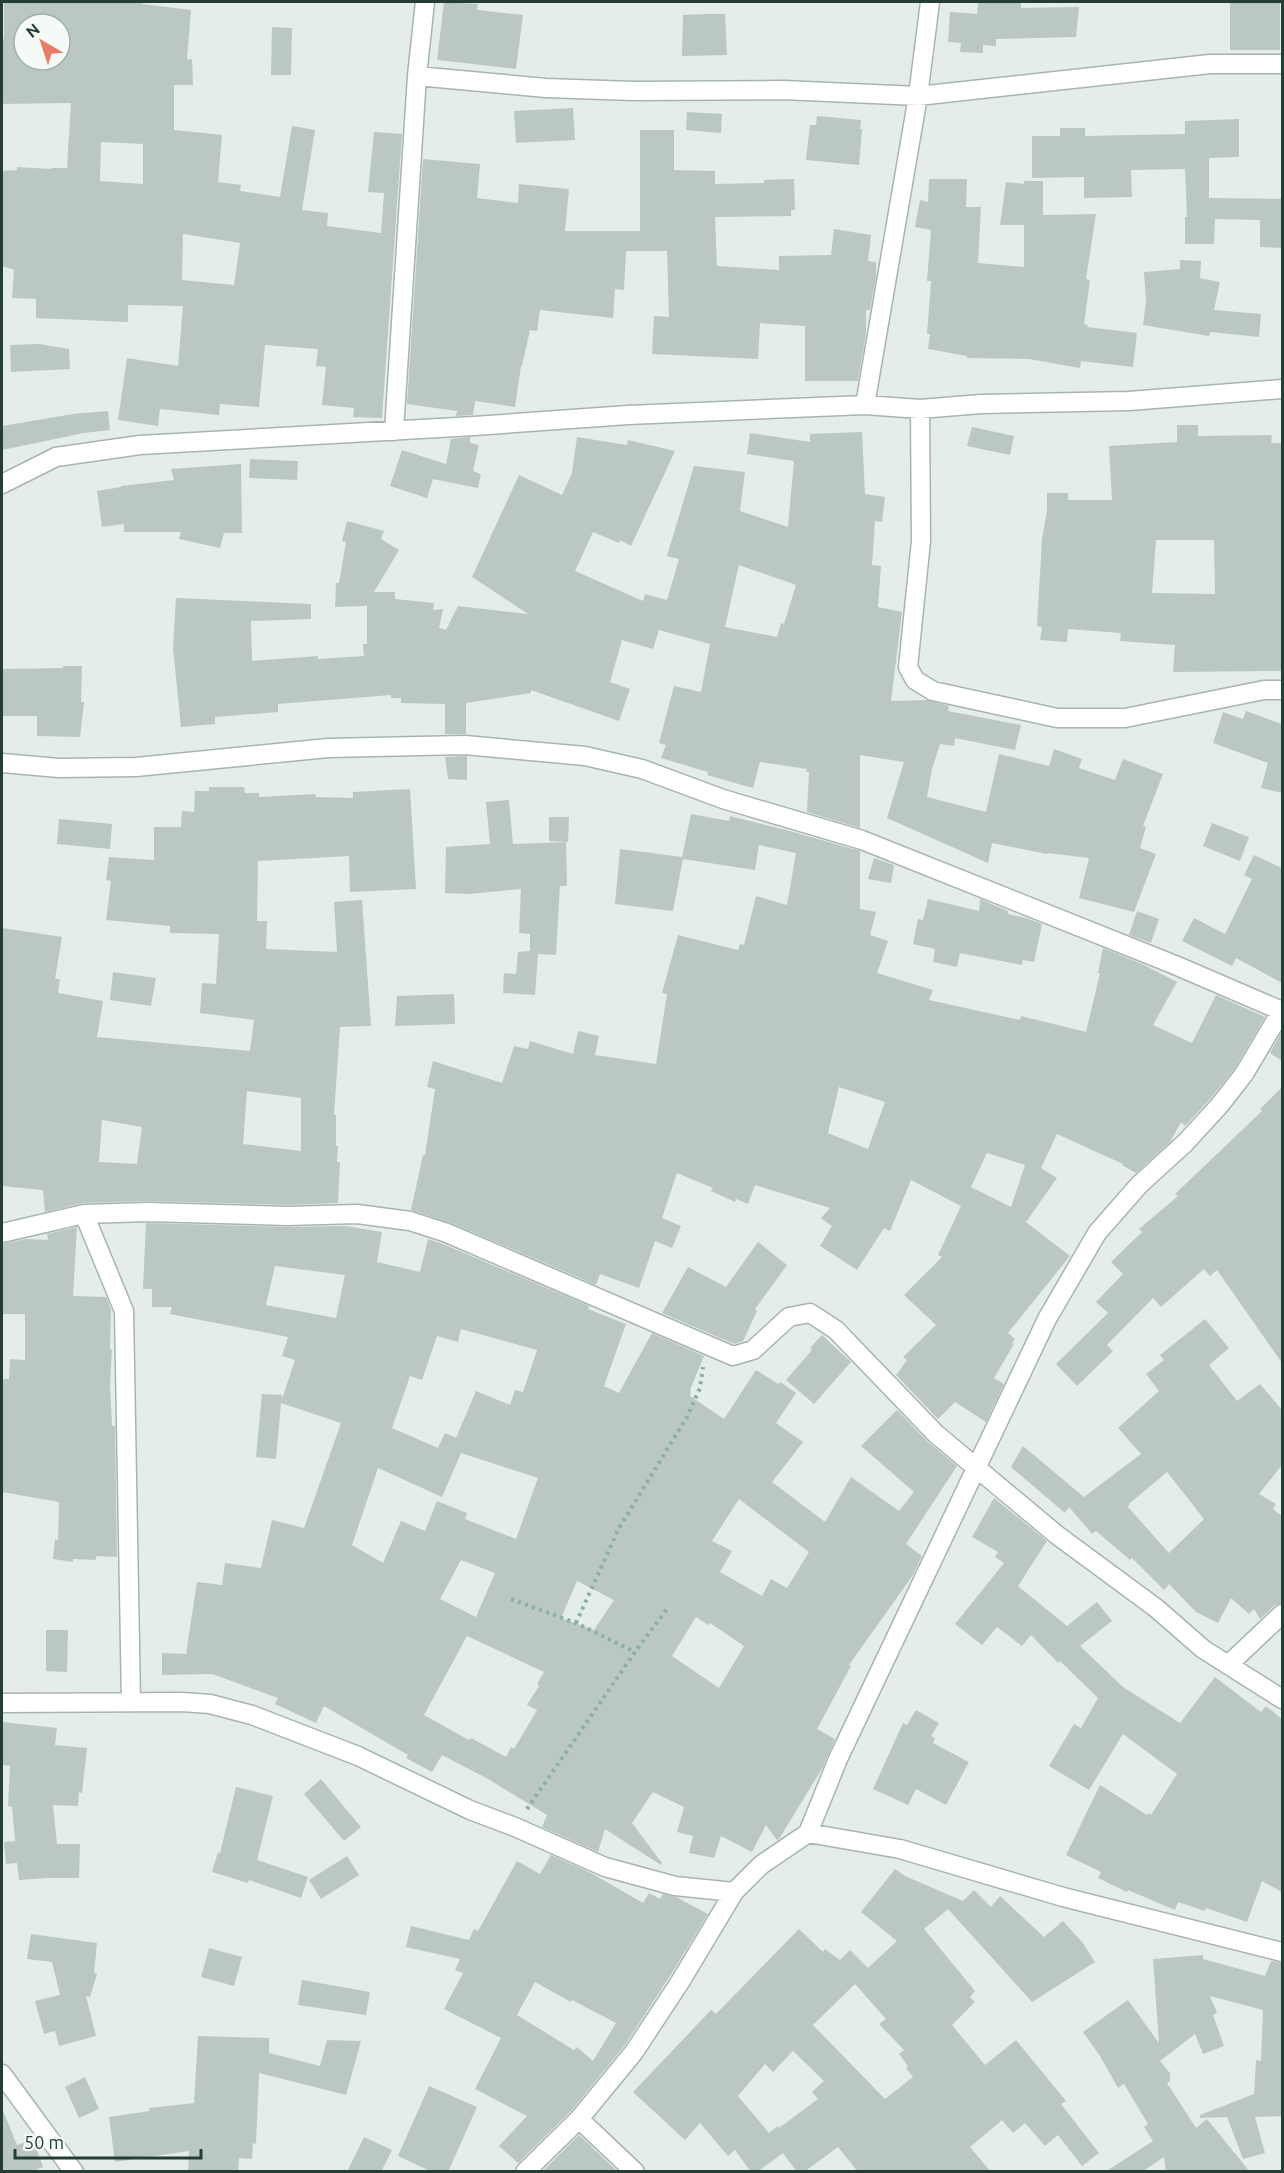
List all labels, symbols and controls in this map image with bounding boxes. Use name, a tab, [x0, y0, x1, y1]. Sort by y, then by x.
north arrow	[12, 12, 72, 72]
text: N	[22, 20, 43, 41]
scale bar	[15, 2122, 201, 2160]
text: 50 m	[24, 2132, 64, 2152]

